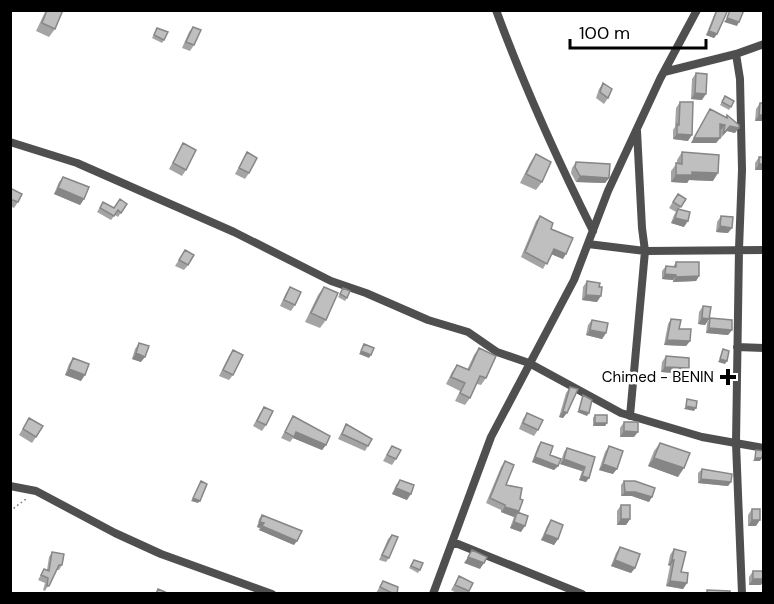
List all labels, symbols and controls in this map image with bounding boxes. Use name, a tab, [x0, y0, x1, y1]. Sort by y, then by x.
scale bar	[570, 12, 706, 50]
text: 100 m	[579, 21, 630, 45]
place label: Chimed - BENIN	[602, 367, 714, 387]
marker: Chimed - BENIN	[719, 368, 737, 386]

